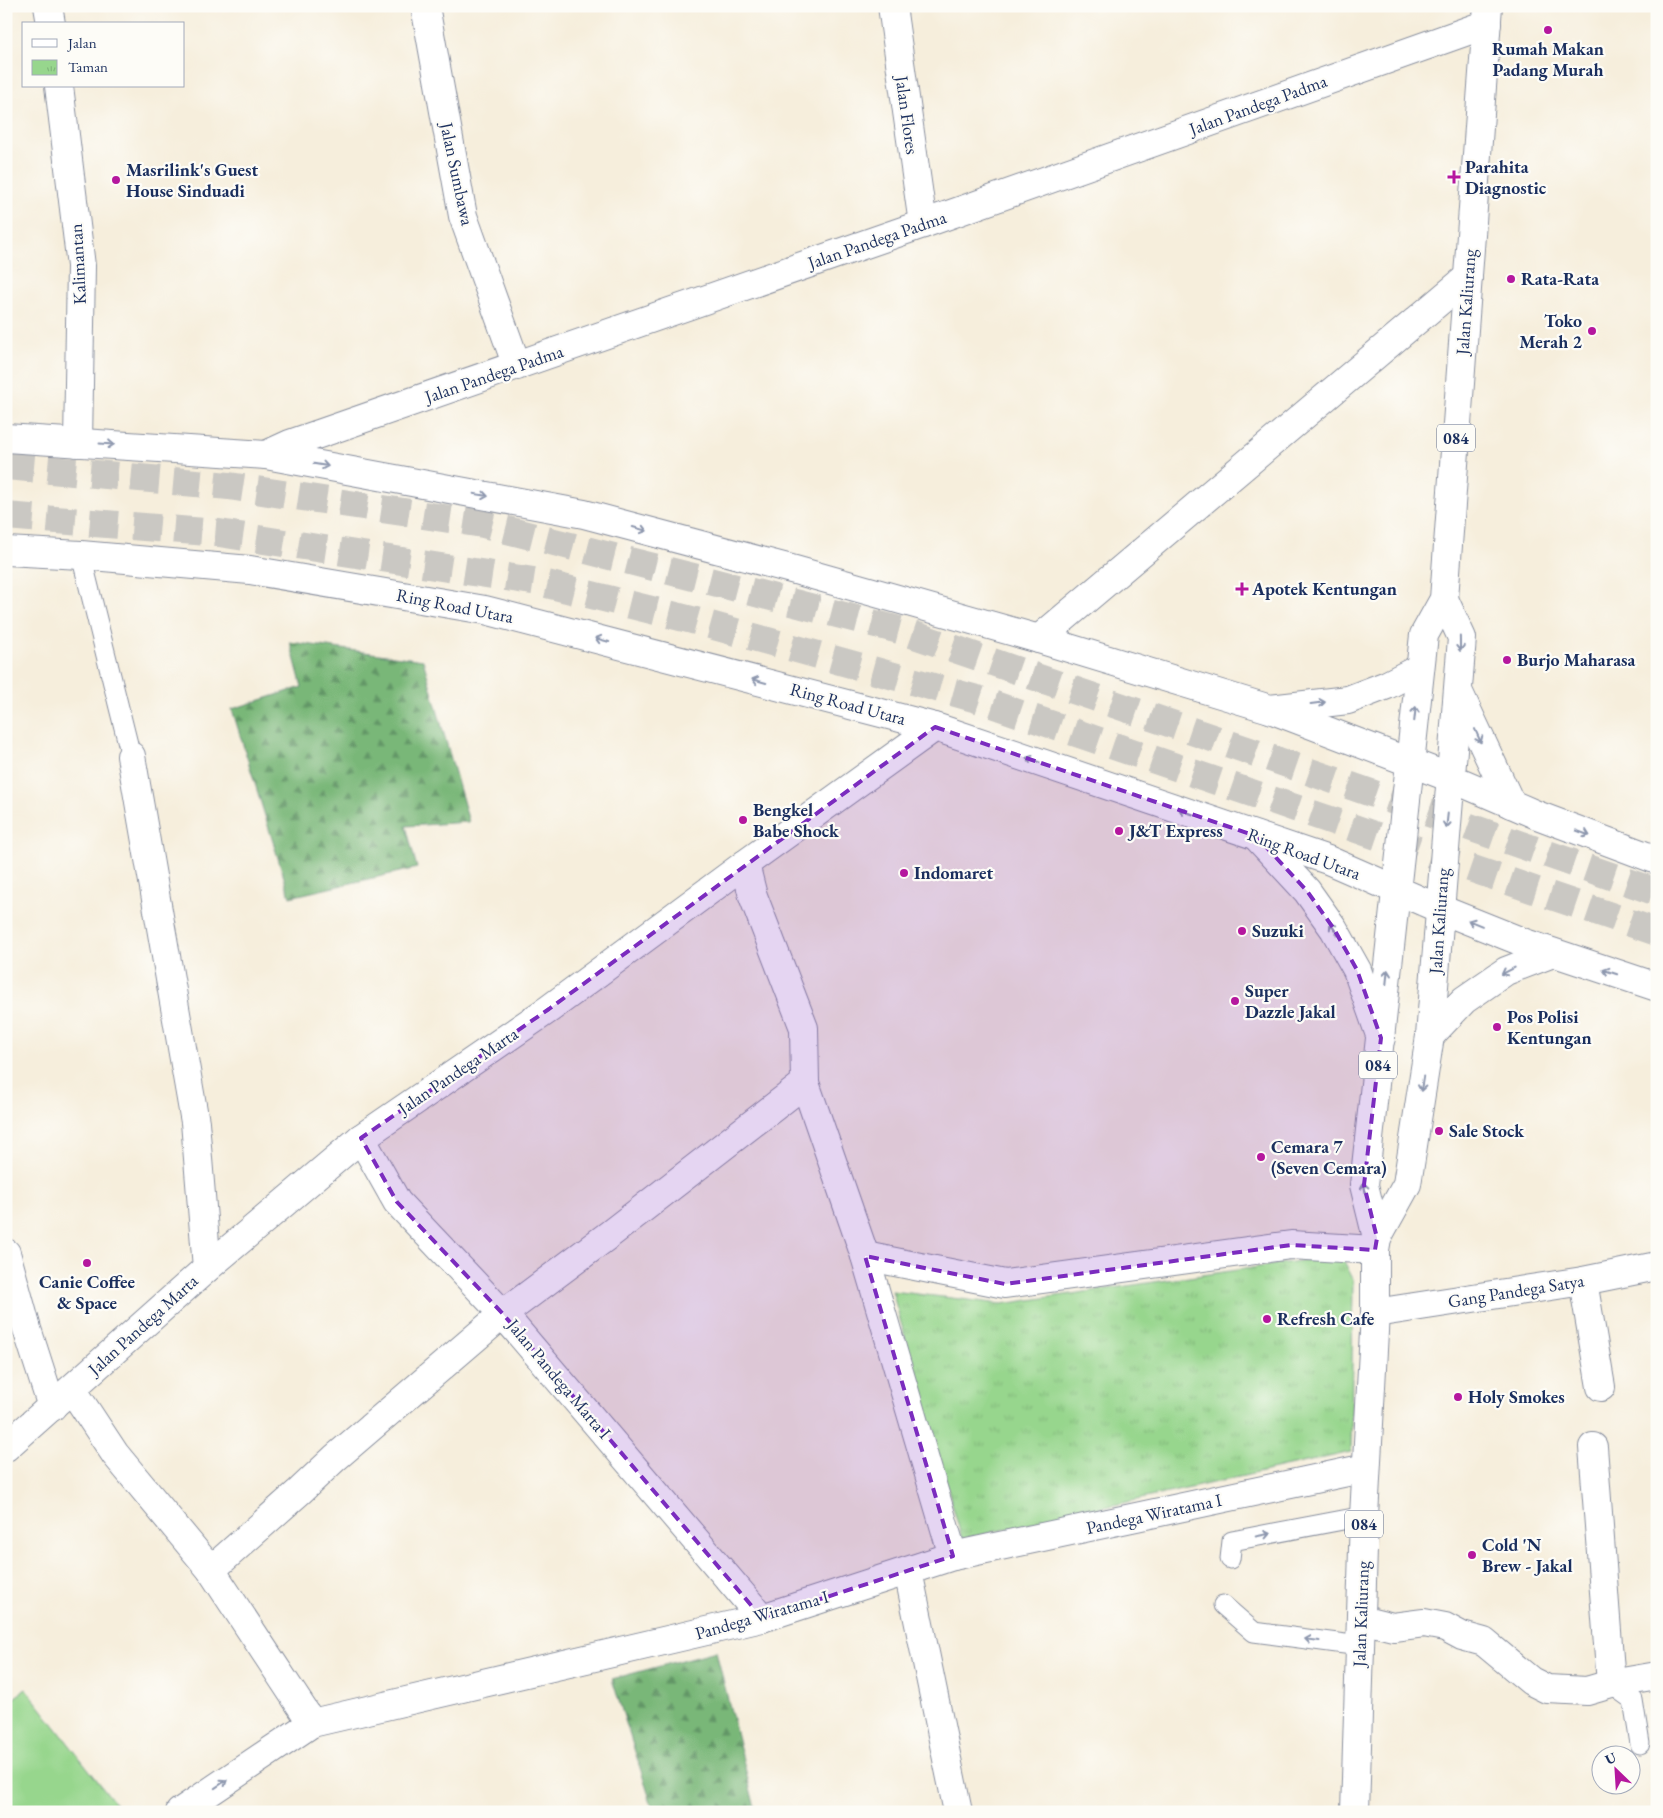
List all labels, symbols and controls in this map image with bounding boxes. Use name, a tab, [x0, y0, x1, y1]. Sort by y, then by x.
legend	[22, 22, 185, 88]
marker: Rumah Makan Padang Murah	[1542, 24, 1554, 36]
text: Jalan	[66, 33, 97, 52]
place label: Rumah Makan Padang Murah	[1492, 37, 1604, 81]
text: Taman	[68, 57, 108, 76]
street label: Jalan Pandega Padma	[1184, 69, 1331, 141]
street label: Jalan Flores	[890, 72, 924, 156]
street label: Jalan Sumbawa	[435, 118, 480, 228]
place label: Parahita Diagnostic	[1465, 155, 1547, 199]
place label: Masrilink's Guest House Sinduadi	[126, 158, 259, 202]
marker: Parahita Diagnostic	[1447, 170, 1461, 184]
marker: Masrilink's Guest House Sinduadi	[110, 174, 122, 186]
street label: Jalan Pandega Padma	[803, 205, 950, 275]
street label: Kalimantan	[64, 222, 91, 305]
street label: Jalan Kaliurang	[1450, 248, 1481, 358]
place label: Rata-Rata	[1521, 267, 1599, 290]
marker: Rata-Rata	[1505, 273, 1517, 285]
place label: Toko Merah 2	[1519, 309, 1582, 353]
marker: Toko Merah 2	[1586, 325, 1598, 337]
street label: Jalan Pandega Padma	[420, 339, 567, 409]
road number: 084	[1437, 424, 1475, 452]
one-way arrow	[99, 440, 115, 449]
one-way arrow	[313, 461, 329, 470]
one-way arrow	[472, 490, 488, 500]
one-way arrow	[631, 524, 647, 534]
place label: Apotek Kentungan	[1251, 577, 1397, 600]
street label: Ring Road Utara	[395, 583, 516, 628]
marker: Apotek Kentungan	[1236, 583, 1248, 595]
one-way arrow	[594, 635, 610, 644]
one-way arrow	[1456, 636, 1465, 652]
place label: Burjo Maharasa	[1517, 648, 1636, 671]
marker: Burjo Maharasa	[1501, 654, 1513, 666]
one-way arrow	[751, 676, 767, 685]
street label: Ring Road Utara	[788, 677, 909, 730]
one-way arrow	[1310, 698, 1326, 708]
one-way arrow	[1410, 707, 1420, 723]
one-way arrow	[1474, 728, 1484, 743]
one-way arrow	[1025, 755, 1041, 764]
place label: Bengkel Babe Shock	[753, 798, 840, 842]
one-way arrow	[1179, 807, 1195, 816]
one-way arrow	[1442, 813, 1452, 829]
marker: Bengkel Babe Shock	[737, 814, 749, 826]
place label: J&T Express	[1127, 819, 1223, 842]
street label: Ring Road Utara	[1244, 822, 1365, 885]
marker: J&T Express	[1113, 825, 1125, 837]
one-way arrow	[1575, 828, 1590, 838]
place label: Indomaret	[914, 861, 994, 884]
marker: Indomaret	[898, 867, 910, 879]
street label: Jalan Kaliurang	[1423, 867, 1454, 977]
one-way arrow	[1468, 918, 1483, 927]
place label: Suzuki	[1252, 919, 1304, 942]
one-way arrow	[1328, 923, 1338, 937]
marker: Suzuki	[1236, 925, 1248, 937]
one-way arrow	[1603, 966, 1619, 976]
one-way arrow	[1501, 967, 1516, 977]
one-way arrow	[1382, 969, 1392, 985]
place label: Super Dazzle Jakal	[1245, 979, 1336, 1023]
marker: Super Dazzle Jakal	[1229, 995, 1241, 1007]
place label: Pos Polisi Kentungan	[1507, 1005, 1592, 1049]
street label: Jalan Pandega Marta	[391, 1021, 523, 1120]
marker: Pos Polisi Kentungan	[1491, 1021, 1503, 1033]
road number: 084	[1359, 1052, 1397, 1078]
one-way arrow	[1417, 1076, 1427, 1092]
place label: Sale Stock	[1449, 1119, 1525, 1142]
marker: Sale Stock	[1433, 1125, 1445, 1137]
place label: Cemara 7 (Seven Cemara)	[1271, 1135, 1387, 1179]
marker: Cemara 7 (Seven Cemara)	[1255, 1151, 1267, 1163]
one-way arrow	[1360, 1183, 1370, 1199]
marker: Canie Coffee & Space	[81, 1257, 93, 1269]
street label: Gang Pandega Satya	[1446, 1268, 1587, 1313]
street label: Jalan Pandega Marta	[81, 1269, 203, 1381]
place label: Canie Coffee & Space	[39, 1270, 135, 1314]
place label: Refresh Cafe	[1277, 1307, 1375, 1330]
street label: Jalan Pandega Marta I	[501, 1312, 616, 1444]
marker: Refresh Cafe	[1261, 1313, 1273, 1325]
place label: Holy Smokes	[1468, 1385, 1565, 1408]
marker: Holy Smokes	[1452, 1391, 1464, 1403]
street label: Pandega Wiratama I	[1084, 1488, 1224, 1539]
road number: 084	[1345, 1510, 1383, 1538]
one-way arrow	[1254, 1530, 1270, 1540]
place label: Cold 'N Brew - Jakal	[1482, 1533, 1573, 1577]
marker: Cold 'N Brew - Jakal	[1466, 1549, 1478, 1561]
street label: Jalan Kaliurang	[1347, 1560, 1374, 1669]
street label: Pandega Wiratama I	[692, 1584, 831, 1645]
one-way arrow	[1304, 1634, 1320, 1644]
north arrow	[1590, 1746, 1640, 1796]
text: U	[1602, 1748, 1620, 1769]
one-way arrow	[213, 1779, 227, 1789]

